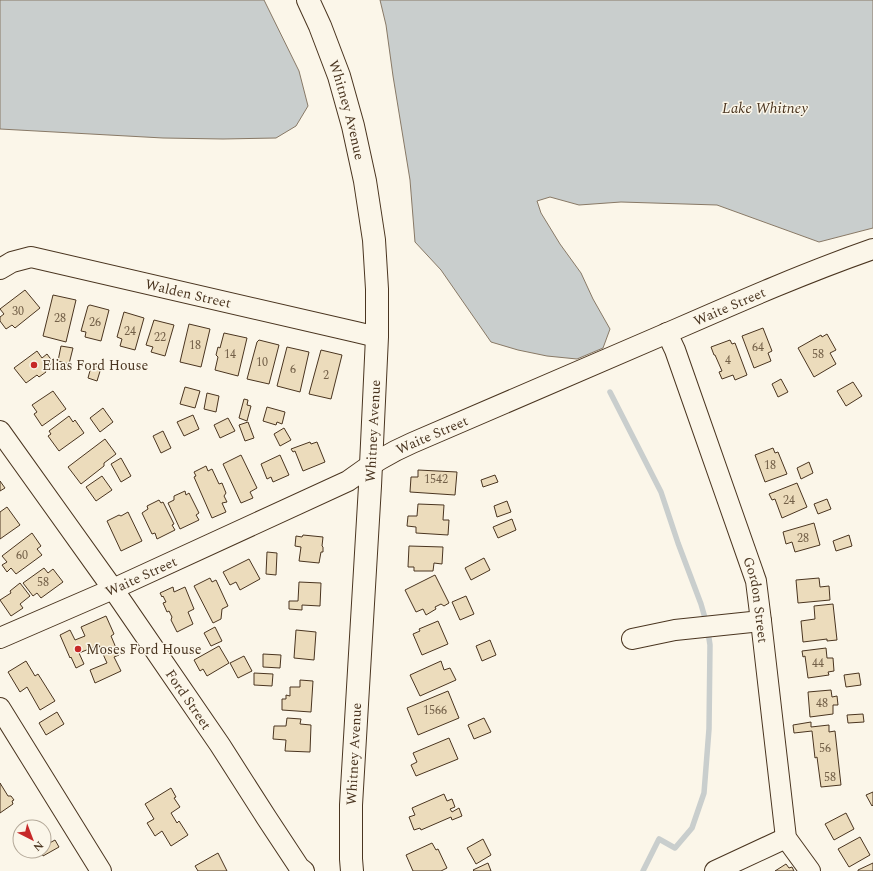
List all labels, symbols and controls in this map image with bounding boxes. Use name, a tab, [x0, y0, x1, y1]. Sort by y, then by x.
street label: Whitney Avenue	[323, 57, 371, 162]
water label: Lake Whitney	[722, 97, 808, 120]
street label: Walden Street	[143, 273, 233, 313]
street label: Waite Street	[690, 281, 769, 331]
house number: 30	[12, 302, 24, 321]
house number: 28	[54, 309, 66, 328]
house number: 26	[89, 313, 101, 332]
house number: 24	[124, 322, 136, 341]
house number: 22	[154, 328, 166, 347]
house number: 18	[189, 336, 201, 355]
house number: 64	[752, 338, 764, 357]
house number: 14	[224, 345, 236, 364]
house number: 58	[812, 345, 824, 364]
house number: 4	[725, 351, 731, 370]
house number: 10	[256, 353, 268, 372]
place label: Elias Ford House	[42, 355, 148, 376]
marker: Elias Ford House	[29, 360, 39, 370]
house number: 6	[290, 360, 296, 379]
house number: 2	[323, 366, 329, 385]
street label: Whitney Avenue	[360, 379, 386, 483]
street label: Waite Street	[392, 410, 471, 460]
house number: 18	[764, 456, 776, 475]
house number: 1542	[424, 470, 448, 489]
house number: 24	[783, 491, 795, 510]
house number: 28	[797, 529, 809, 548]
house number: 60	[16, 546, 28, 565]
street label: Waite Street	[102, 551, 180, 602]
street label: Gordon Street	[738, 554, 774, 644]
house number: 58	[37, 573, 49, 592]
place label: Moses Ford House	[86, 639, 202, 660]
marker: Moses Ford House	[73, 644, 83, 654]
house number: 44	[812, 654, 824, 673]
street label: Ford Street	[160, 665, 217, 734]
house number: 48	[816, 694, 828, 713]
house number: 1566	[423, 701, 447, 720]
street label: Whitney Avenue	[341, 702, 367, 806]
house number: 56	[819, 739, 831, 758]
house number: 58	[824, 768, 836, 787]
north arrow	[12, 819, 52, 859]
text: N	[29, 837, 47, 855]

